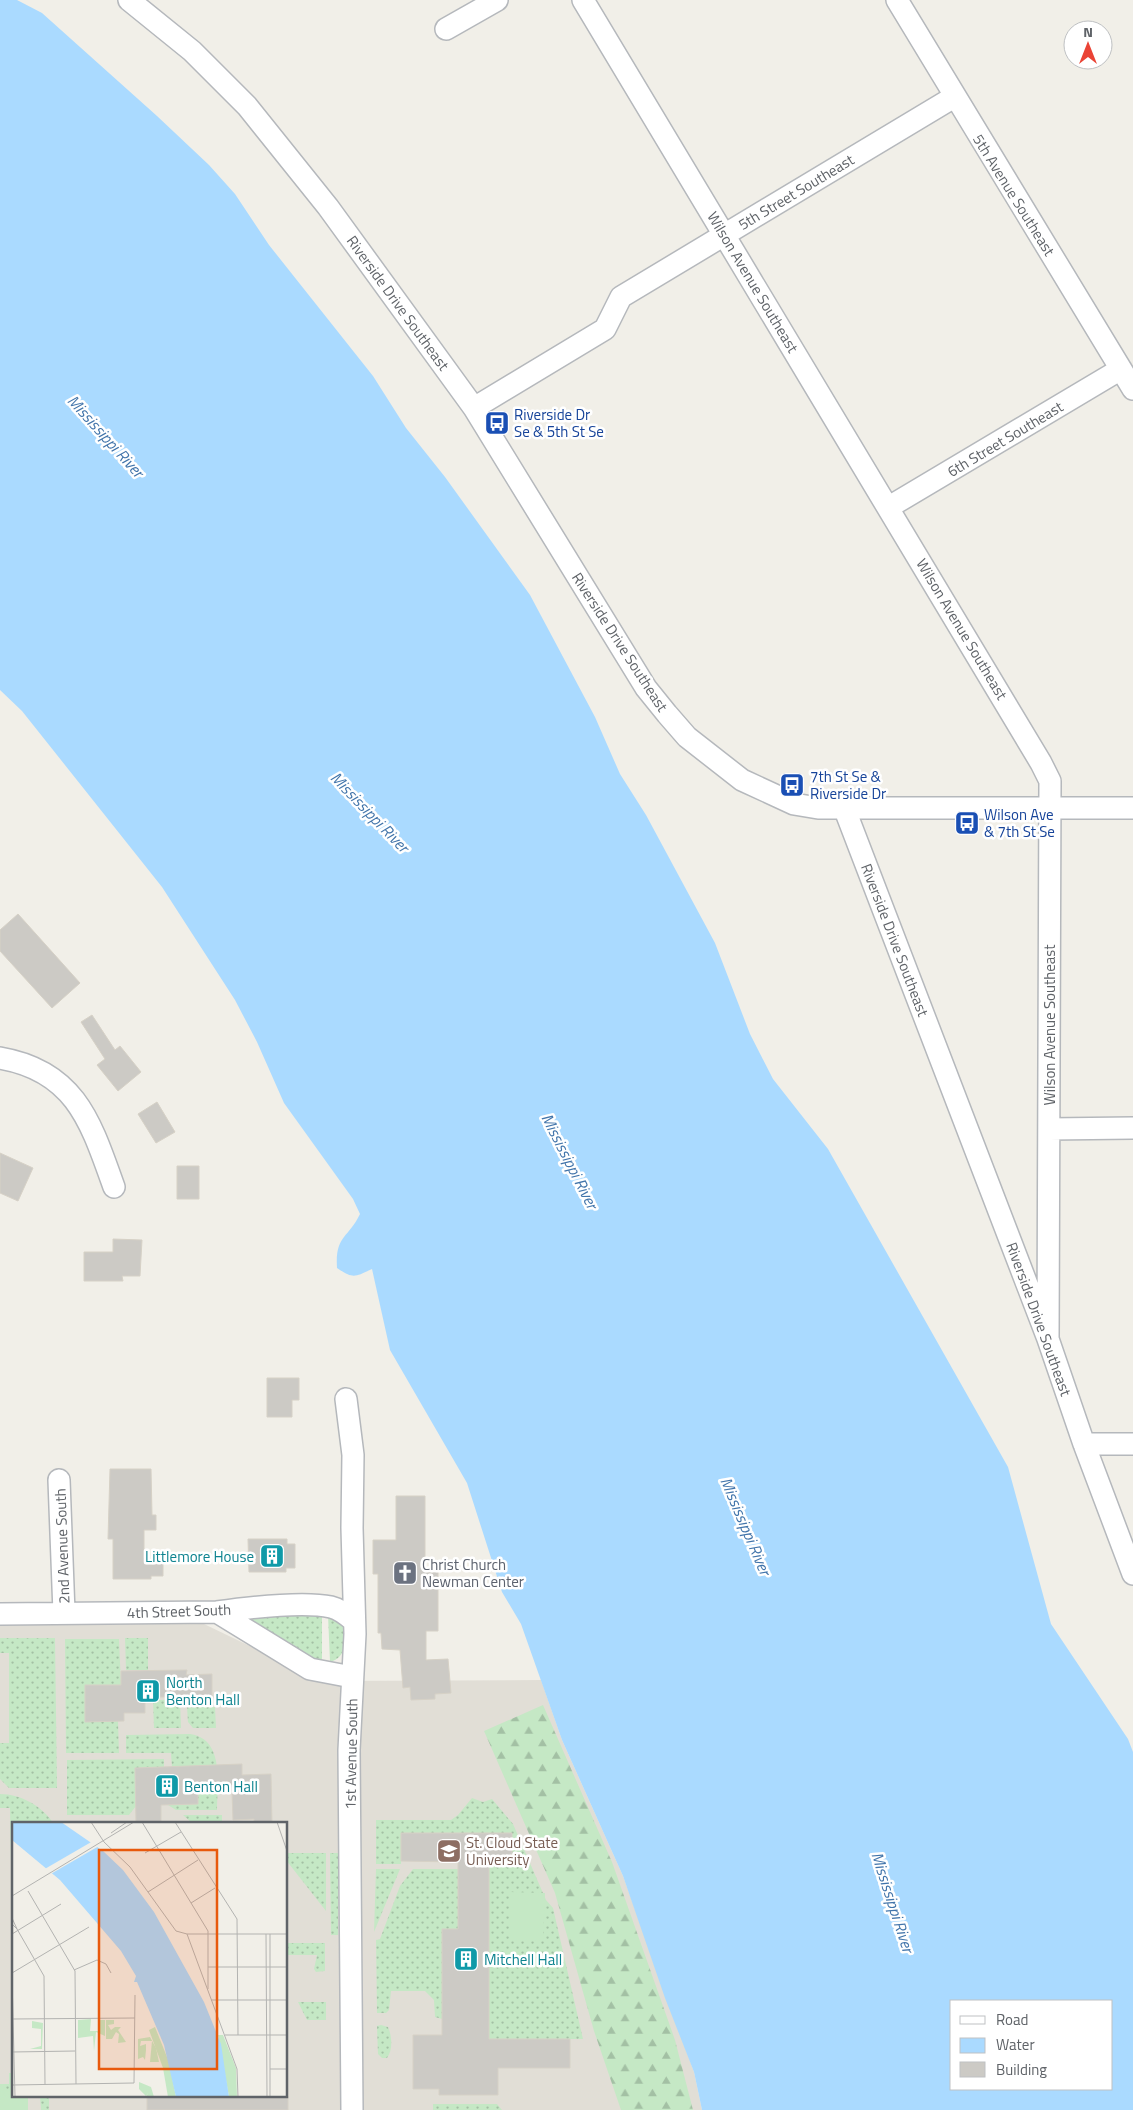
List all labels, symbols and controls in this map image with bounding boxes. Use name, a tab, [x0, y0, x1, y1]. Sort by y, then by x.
north arrow	[1063, 20, 1113, 70]
text: N	[1083, 21, 1093, 42]
street label: 5th Avenue Southeast	[967, 130, 1061, 261]
street label: 5th Street Southeast	[734, 148, 859, 236]
street label: Wilson Avenue Southeast	[702, 207, 805, 358]
street label: Riverside Drive Southeast	[341, 231, 455, 376]
water label: Mississippi River	[62, 389, 151, 484]
street label: 6th Street Southeast	[943, 395, 1068, 483]
place label: Riverside Dr Se & 5th St Se	[514, 403, 604, 443]
bus stop icon: Riverside Dr Se & 5th St Se	[484, 410, 510, 436]
street label: Wilson Avenue Southeast	[911, 554, 1014, 705]
street label: Riverside Drive Southeast	[566, 568, 674, 717]
place label: 7th St Se & Riverside Dr	[810, 765, 886, 805]
water label: Mississippi River	[325, 766, 416, 859]
bus stop icon: 7th St Se & Riverside Dr	[779, 772, 805, 798]
place label: Wilson Ave & 7th St Se	[984, 803, 1055, 843]
bus stop icon: Wilson Ave & 7th St Se	[954, 810, 980, 836]
street label: Riverside Drive Southeast	[855, 860, 935, 1021]
street label: Wilson Avenue Southeast	[1038, 944, 1061, 1106]
water label: Mississippi River	[536, 1109, 605, 1215]
street label: Riverside Drive Southeast	[1000, 1239, 1078, 1400]
water label: Mississippi River	[715, 1473, 778, 1581]
street label: 2nd Avenue South	[48, 1488, 76, 1604]
building icon: Littlemore House	[259, 1543, 285, 1569]
place label: Littlemore House	[145, 1545, 254, 1568]
place label: Christ Church Newman Center	[422, 1553, 524, 1593]
church icon: Christ Church Newman Center	[392, 1560, 418, 1586]
street label: 4th Street South	[126, 1598, 232, 1624]
place label: North Benton Hall	[166, 1671, 240, 1711]
building icon: North Benton Hall	[135, 1678, 161, 1704]
street label: 1st Avenue South	[339, 1698, 363, 1810]
building icon: Benton Hall	[154, 1773, 180, 1799]
place label: Benton Hall	[184, 1775, 258, 1798]
inset map	[12, 1822, 288, 2098]
place label: St. Cloud State University	[466, 1831, 558, 1871]
school or university icon: St. Cloud State University	[436, 1838, 462, 1864]
water label: Mississippi River	[865, 1849, 921, 1957]
building icon: Mitchell Hall	[453, 1946, 479, 1972]
place label: Mitchell Hall	[484, 1948, 562, 1971]
legend	[950, 2000, 1113, 2090]
text: Road	[996, 2008, 1028, 2031]
text: Water	[996, 2033, 1035, 2056]
text: Building	[996, 2058, 1047, 2081]

